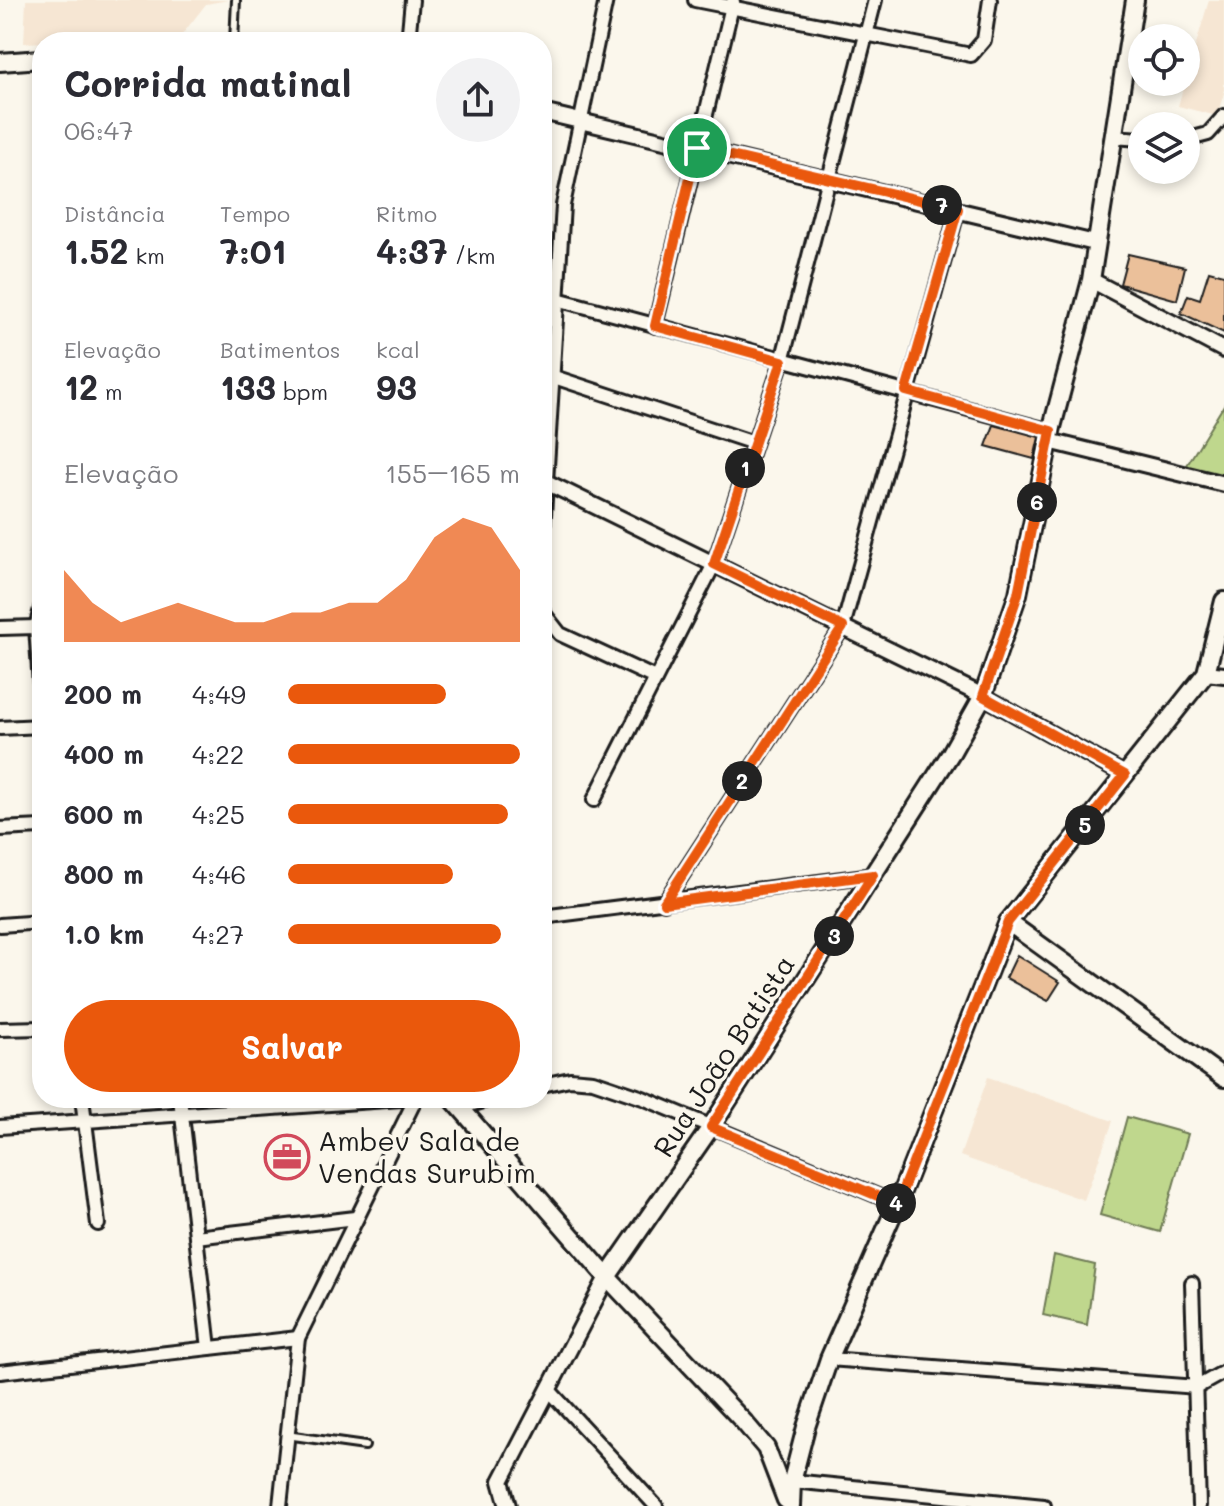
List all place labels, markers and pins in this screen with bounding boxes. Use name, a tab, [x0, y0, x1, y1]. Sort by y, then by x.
pin	[663, 114, 731, 182]
pin: 7	[922, 185, 962, 225]
pin: 1	[725, 448, 765, 488]
pin: 6	[1017, 482, 1057, 522]
pin: 2	[722, 761, 762, 801]
pin: 5	[1065, 805, 1105, 845]
pin: 3	[814, 916, 854, 956]
place label: Ambev Sala de Vendas Surubim	[318, 1122, 536, 1190]
office icon: Ambev Sala de Vendas Surubim	[263, 1133, 311, 1181]
pin: 4	[876, 1183, 916, 1223]

